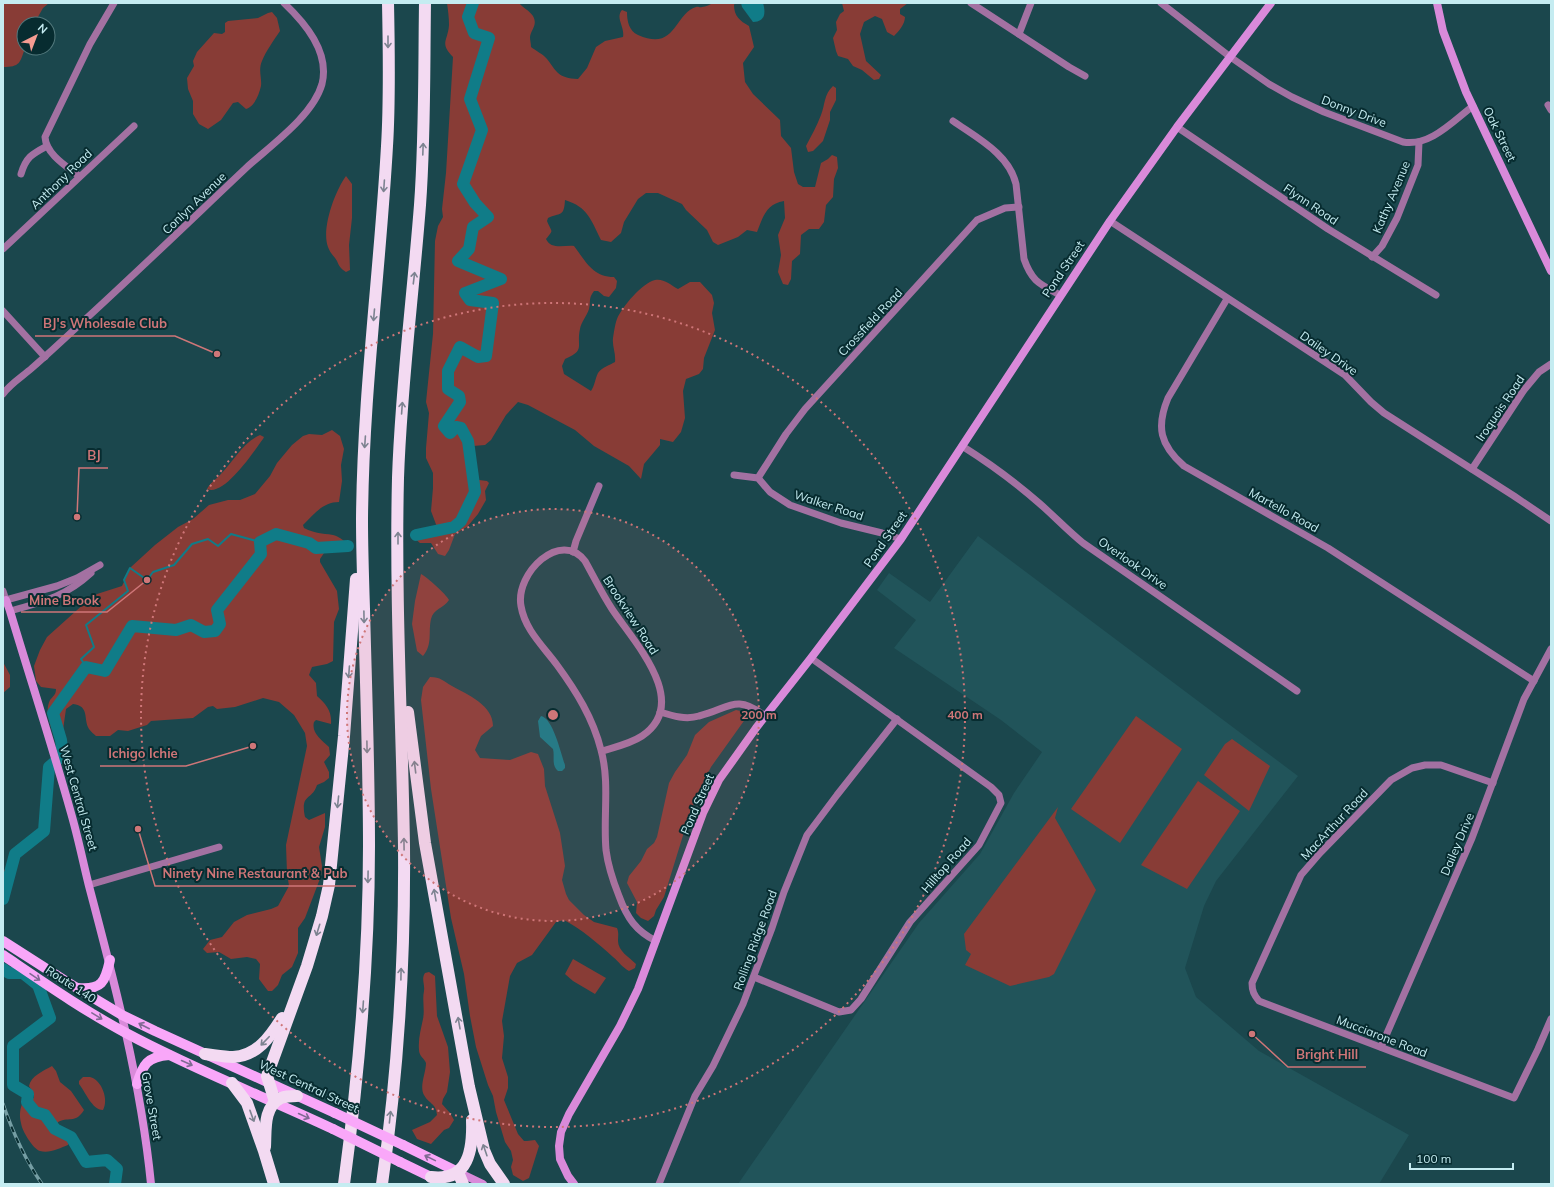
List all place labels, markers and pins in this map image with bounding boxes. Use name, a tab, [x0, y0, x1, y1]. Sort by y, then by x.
callout: BJ's Wholesale Club	[35, 311, 175, 336]
callout: BJ	[79, 443, 108, 468]
callout: Mine Brook	[21, 587, 107, 612]
centre of rings	[546, 708, 560, 722]
callout: Ichigo Ichie	[100, 741, 186, 766]
callout: Ninety Nine Restaurant & Pub	[155, 861, 356, 886]
callout: Bright Hill	[1288, 1042, 1366, 1067]

